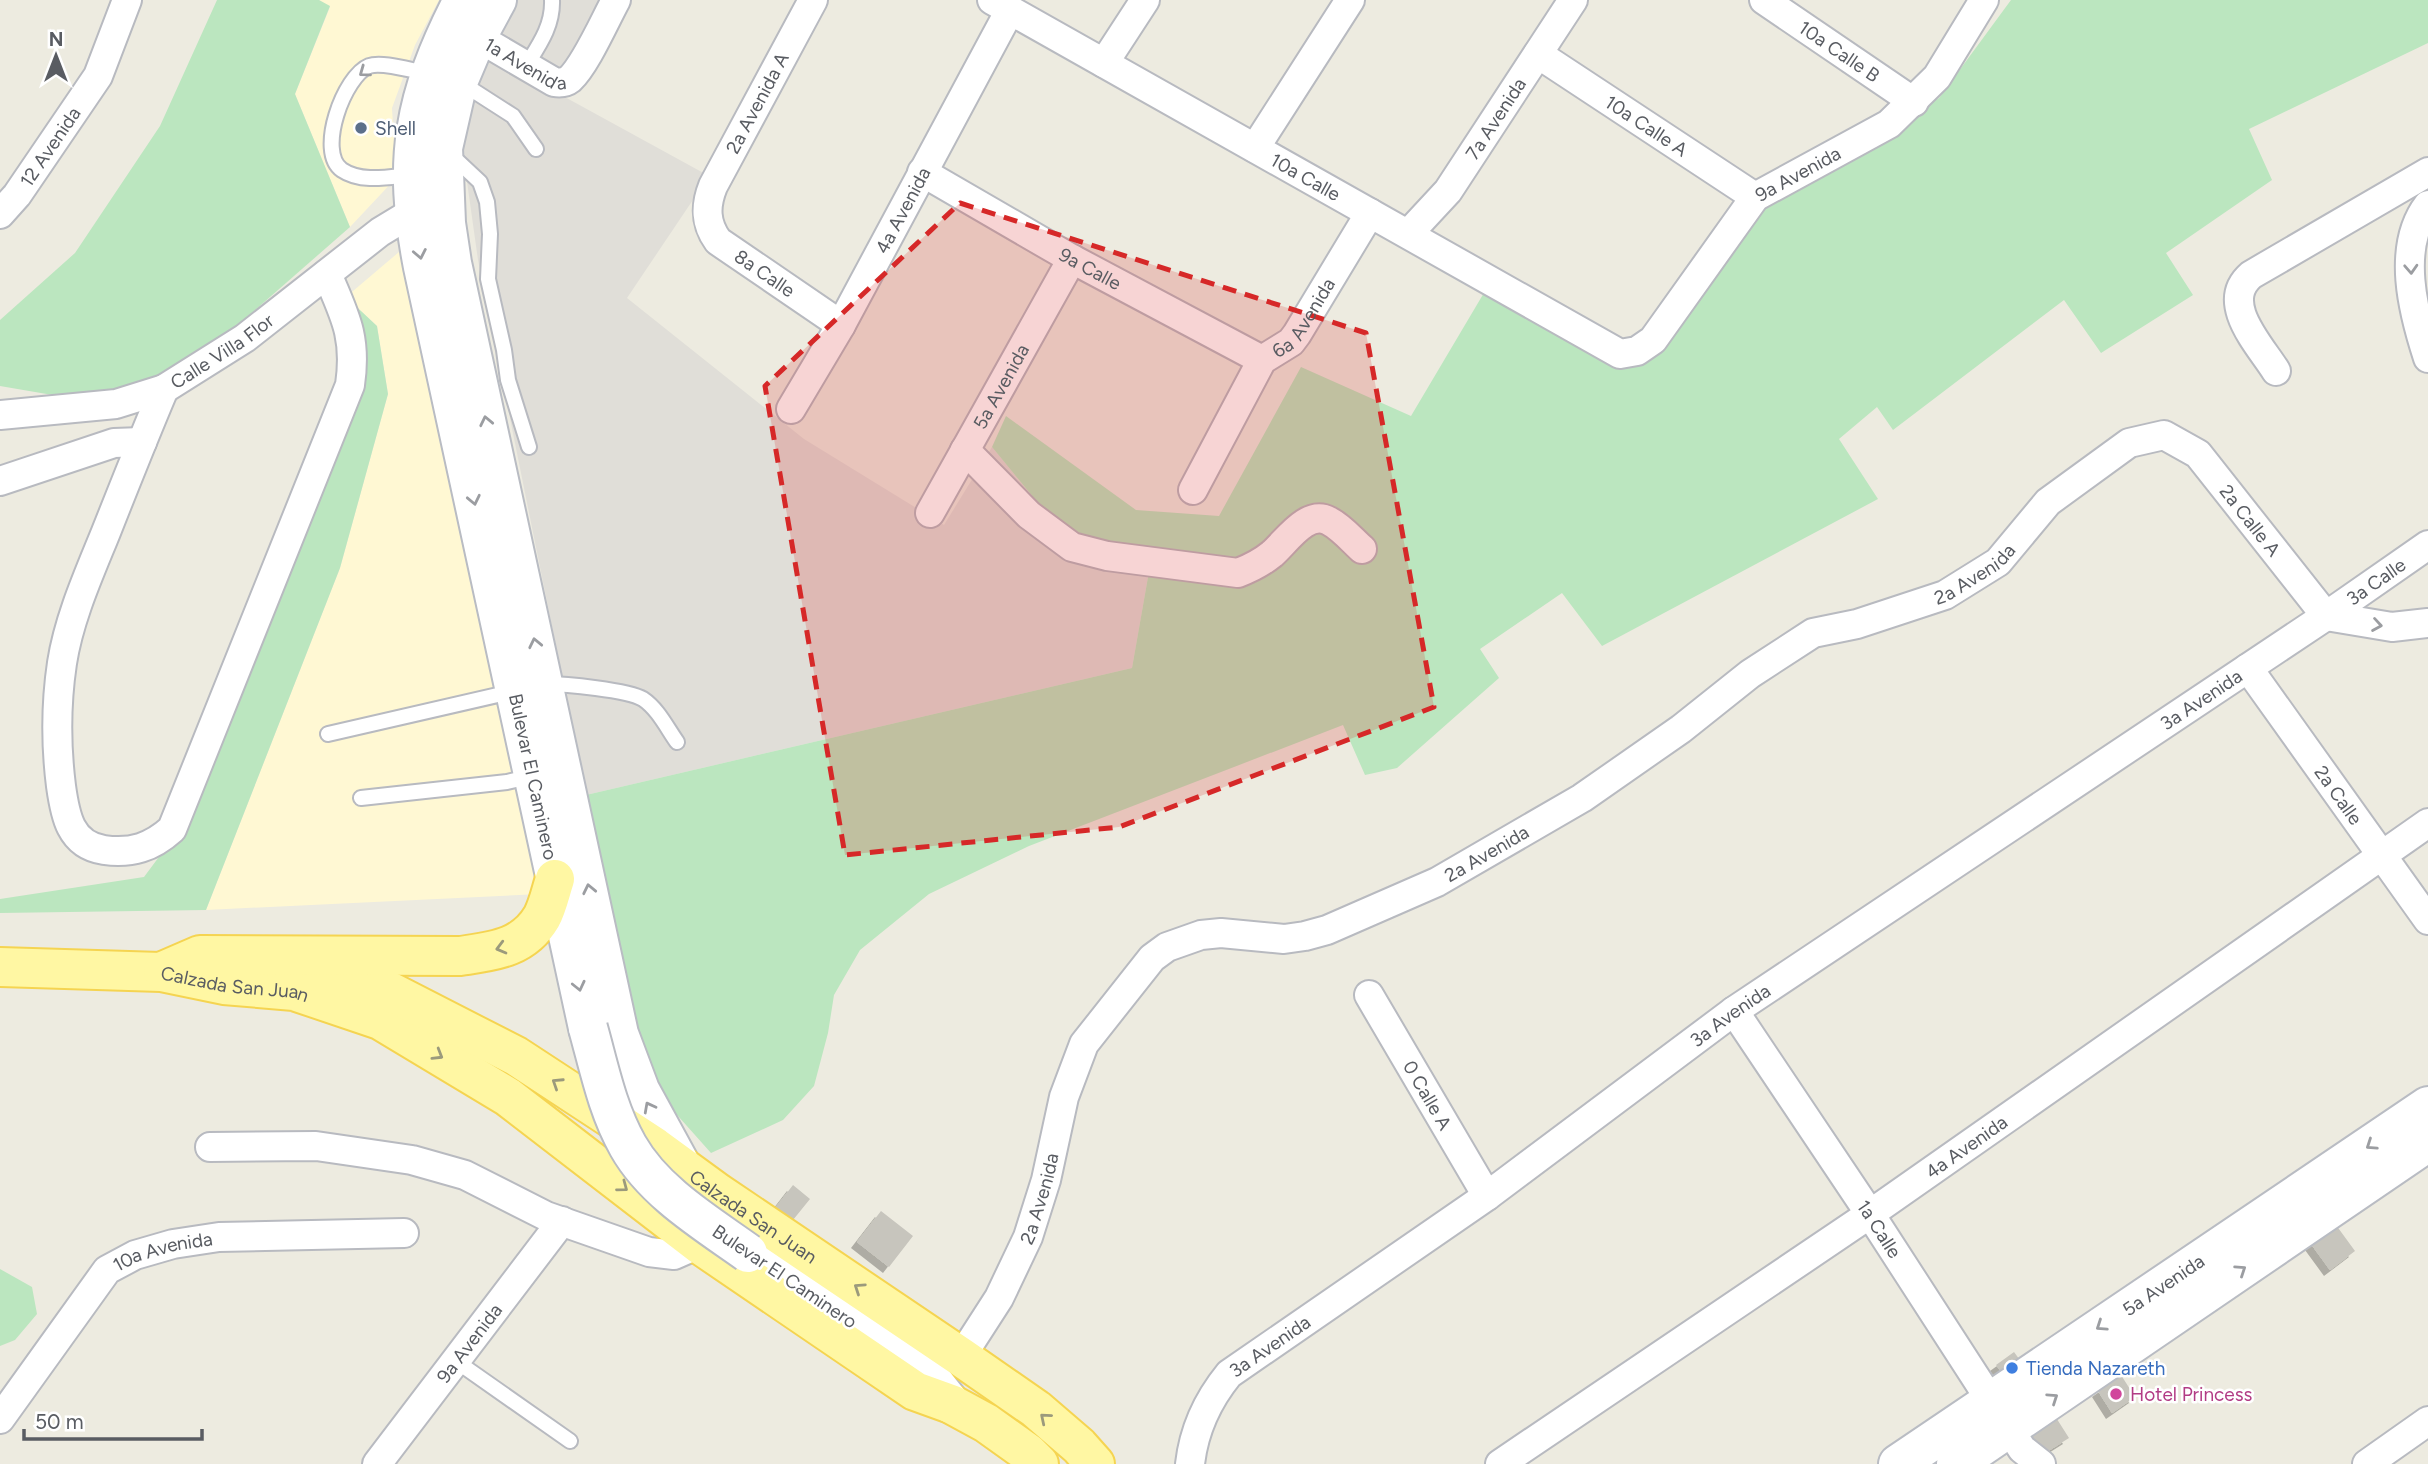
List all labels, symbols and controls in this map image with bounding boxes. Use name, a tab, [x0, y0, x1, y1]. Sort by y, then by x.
street label: 10a Calle B	[1794, 16, 1884, 87]
north arrow	[21, 21, 91, 91]
text: N	[49, 28, 63, 51]
street label: 1a Avenida	[480, 33, 567, 95]
street label: 2a Avenida A	[721, 49, 794, 158]
one-way arrow	[359, 64, 372, 76]
street label: 7a Avenida	[1461, 73, 1531, 164]
street label: 10a Calle A	[1601, 90, 1692, 162]
street label: 12 Avenida	[15, 103, 86, 191]
place label: Shell	[375, 117, 416, 140]
marker: Shell	[353, 120, 369, 136]
street label: 9a Avenida	[1751, 142, 1845, 207]
street label: 10a Calle	[1266, 148, 1344, 206]
street label: 4a Avenida	[870, 163, 936, 258]
street label: 9a Calle	[1055, 243, 1125, 295]
street label: 8a Calle	[730, 245, 799, 302]
one-way arrow	[412, 248, 427, 260]
one-way arrow	[2404, 264, 2419, 275]
street label: 6a Avenida	[1268, 274, 1340, 363]
street label: Calle Villa Flor	[166, 309, 279, 394]
street label: 5a Avenida	[968, 340, 1034, 433]
one-way arrow	[480, 415, 495, 427]
street label: 2a Calle A	[2215, 480, 2285, 561]
one-way arrow	[465, 494, 480, 506]
street label: 2a Avenida	[1931, 539, 2020, 610]
street label: 3a Calle	[2342, 553, 2410, 610]
one-way arrow	[2371, 617, 2383, 632]
one-way arrow	[529, 637, 544, 649]
street label: 3a Avenida	[2156, 664, 2247, 735]
street label: Bulevar El Caminero	[504, 691, 562, 862]
street label: 2a Calle	[2309, 761, 2367, 829]
street label: 2a Avenida	[1440, 820, 1533, 887]
one-way arrow	[582, 883, 597, 895]
one-way arrow	[495, 940, 507, 955]
street label: Calzada San Juan	[159, 961, 312, 1007]
street label: 3a Avenida	[1686, 979, 1775, 1052]
one-way arrow	[570, 980, 585, 992]
one-way arrow	[431, 1047, 444, 1060]
street label: 0 Calle A	[1398, 1056, 1457, 1134]
one-way arrow	[551, 1079, 564, 1092]
one-way arrow	[644, 1102, 658, 1114]
street label: 4a Avenida	[1921, 1110, 2012, 1184]
one-way arrow	[2366, 1136, 2379, 1149]
street label: 2a Avenida	[1015, 1151, 1064, 1248]
street label: Calzada San Juan	[685, 1165, 821, 1269]
one-way arrow	[615, 1179, 628, 1191]
street label: 1a Calle	[1852, 1196, 1906, 1262]
street label: Bulevar El Caminero	[708, 1219, 861, 1333]
street label: 10a Avenida	[109, 1227, 214, 1277]
street label: 5a Avenida	[2118, 1249, 2209, 1321]
one-way arrow	[2233, 1266, 2246, 1278]
one-way arrow	[853, 1283, 866, 1296]
street label: 9a Avenida	[432, 1299, 507, 1388]
street label: 3a Avenida	[1225, 1310, 1315, 1382]
one-way arrow	[2096, 1318, 2109, 1331]
place label: Tienda Nazareth	[2026, 1357, 2165, 1380]
marker: Tienda Nazareth	[2004, 1360, 2020, 1376]
place label: Hotel Princess	[2130, 1383, 2253, 1406]
marker: Hotel Princess	[2108, 1386, 2124, 1402]
one-way arrow	[2045, 1394, 2058, 1406]
scale bar	[24, 1398, 203, 1442]
text: 50 m	[35, 1409, 84, 1434]
one-way arrow	[1041, 1413, 1053, 1426]

